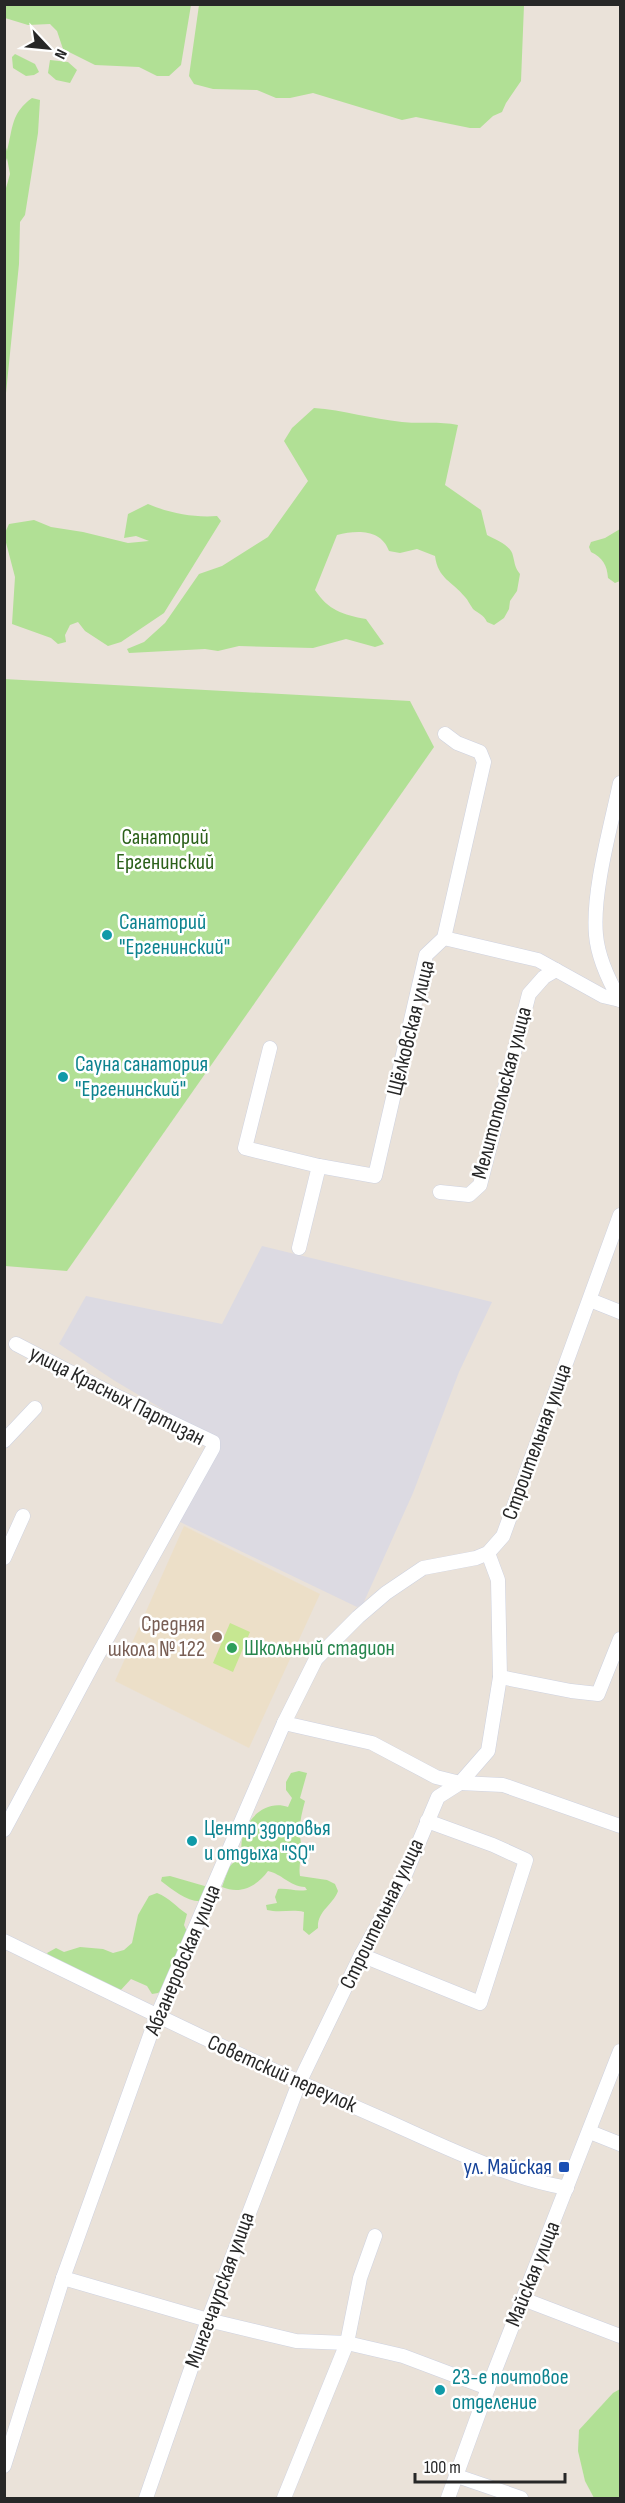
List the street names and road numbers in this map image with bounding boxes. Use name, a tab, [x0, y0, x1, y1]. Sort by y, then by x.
street label: Щёлковская улица	[381, 957, 441, 1099]
street label: Мелитопольская улица	[466, 1004, 538, 1182]
street label: улица Красных Партизан	[25, 1340, 209, 1452]
street label: Строительная улица	[496, 1360, 578, 1524]
street label: Строительная улица	[334, 1834, 430, 1994]
street label: Абганеровская улица	[139, 1881, 227, 2040]
street label: Советский переулок	[203, 2029, 361, 2119]
street label: Мингечаурская улица	[179, 2208, 261, 2372]
street label: Майская улица	[500, 2217, 566, 2331]

